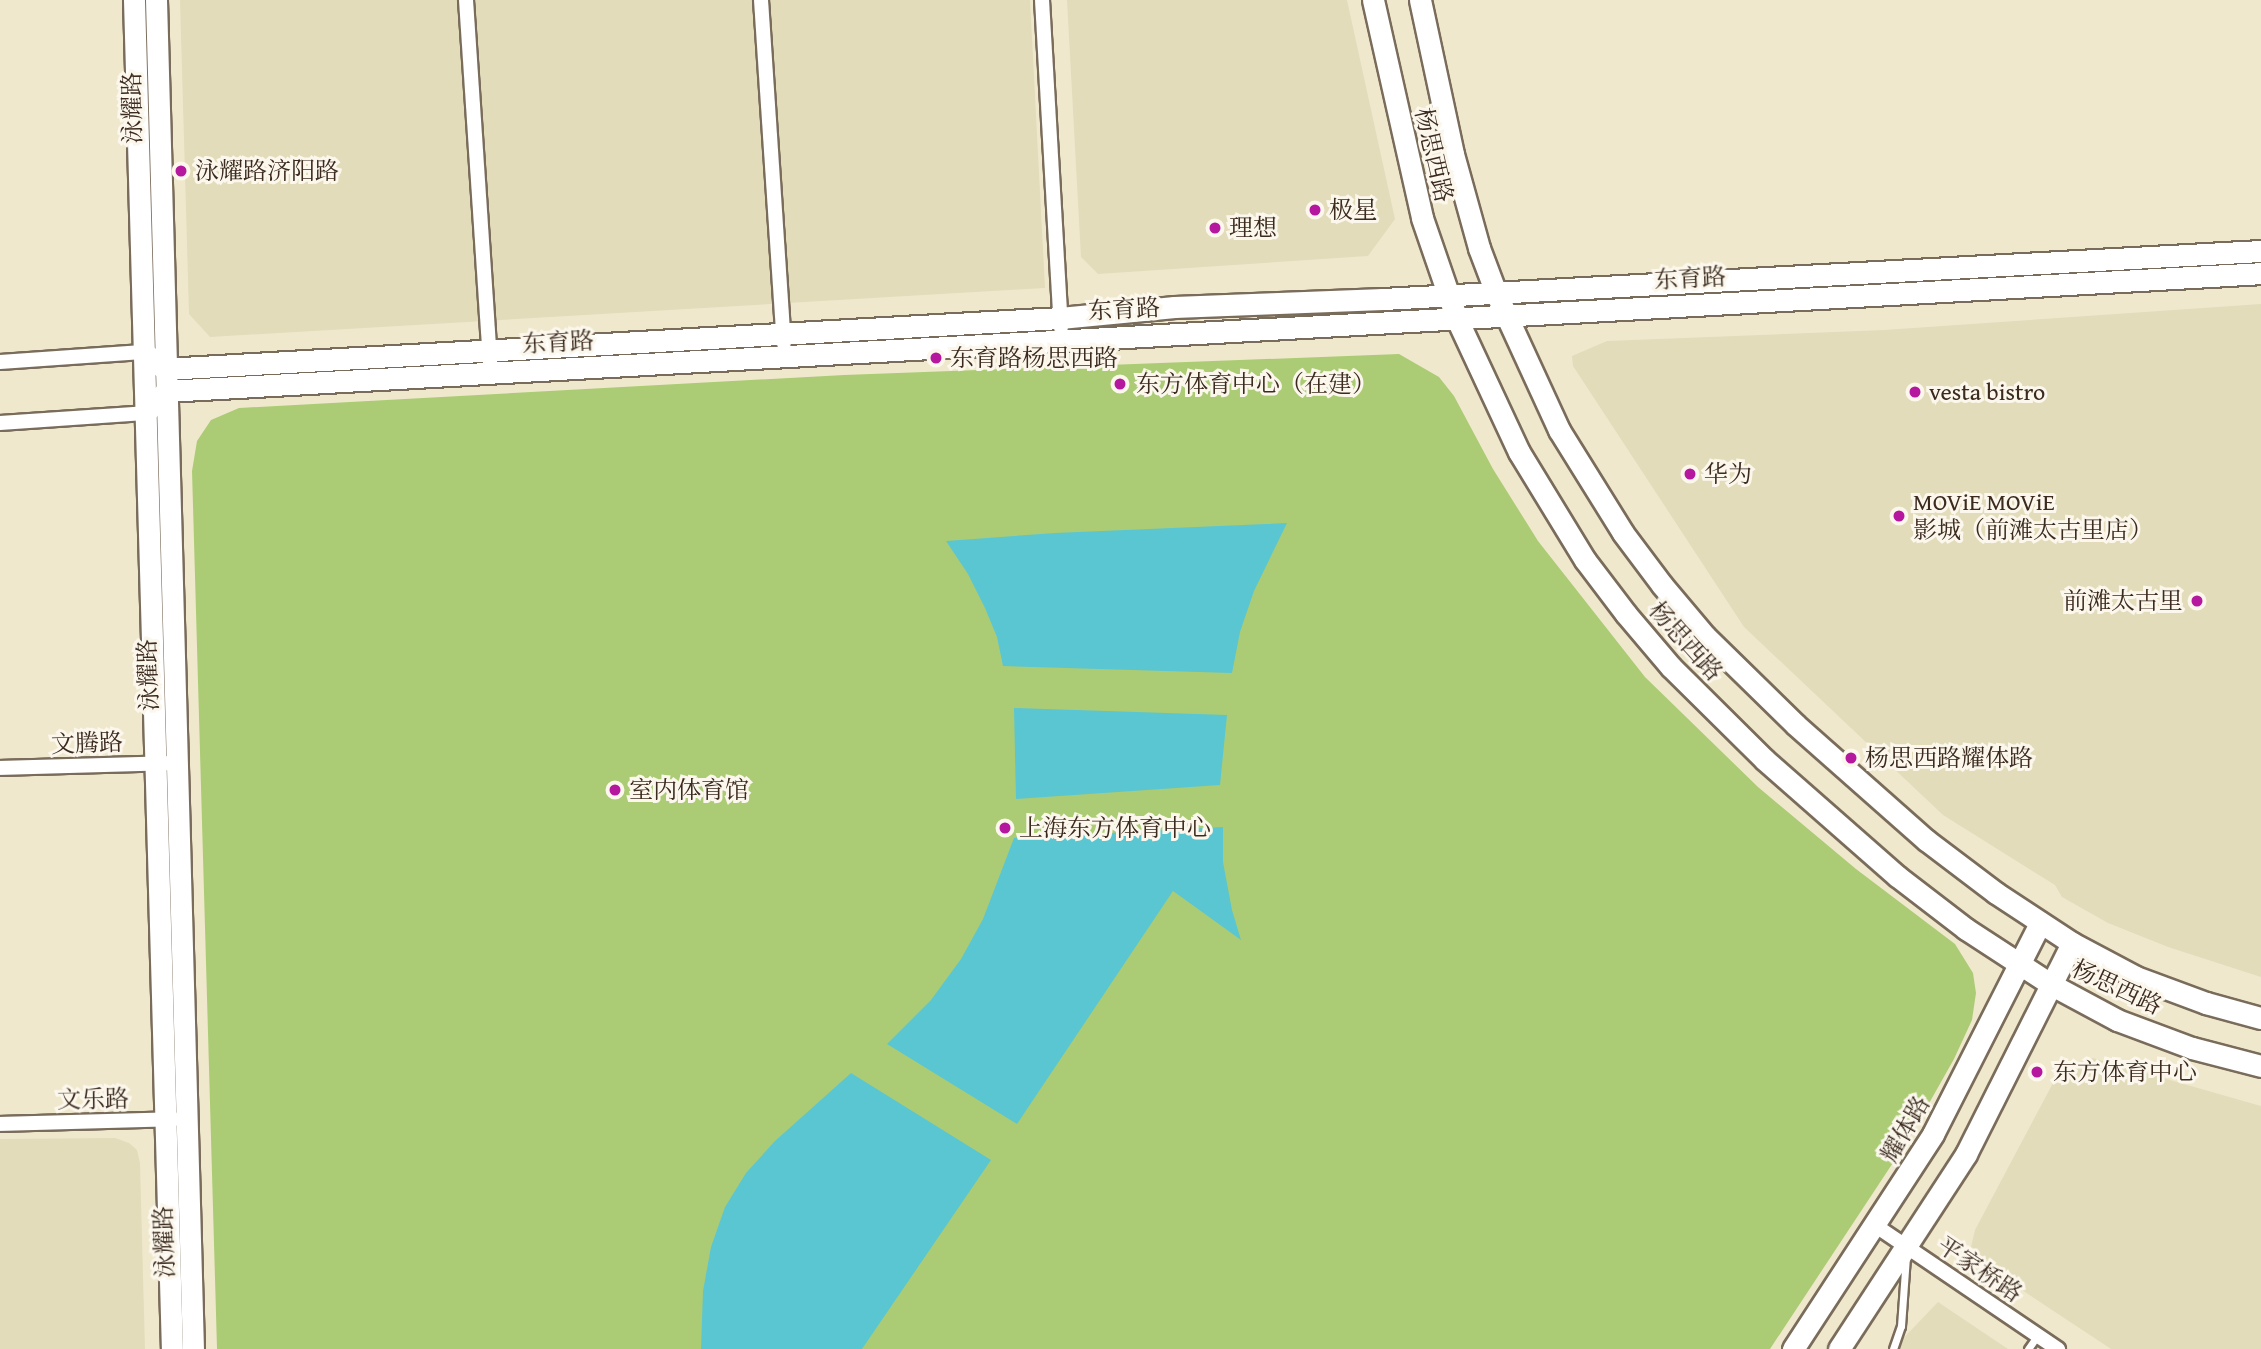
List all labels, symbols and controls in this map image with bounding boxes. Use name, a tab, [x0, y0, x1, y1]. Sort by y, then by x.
street label: 泳耀路	[117, 72, 147, 144]
street label: 杨思西路	[1409, 105, 1459, 205]
place label: 泳耀路济阳路	[195, 157, 339, 185]
marker: 泳耀路济阳路	[173, 163, 189, 179]
place label: 极星	[1329, 196, 1377, 224]
marker: 极星	[1307, 202, 1323, 218]
place label: 理想	[1229, 214, 1277, 242]
marker: 理想	[1207, 220, 1223, 236]
street label: 东育路	[1653, 262, 1727, 294]
street label: 东育路	[1087, 293, 1161, 325]
street label: 东育路	[521, 326, 595, 358]
place label: 东育路杨思西路	[950, 344, 1118, 372]
marker: 东育路杨思西路	[928, 350, 944, 366]
place label: 东方体育中心（在建）	[1136, 370, 1376, 398]
marker: 东方体育中心（在建）	[1110, 374, 1130, 394]
place label: vesta bistro	[1929, 378, 2045, 406]
marker: vesta bistro	[1907, 384, 1923, 400]
place label: 华为	[1704, 460, 1752, 488]
marker: 华为	[1682, 466, 1698, 482]
place label: MOViE MOViE 影城（前滩太古里店）	[1913, 488, 2153, 544]
marker: MOViE MOViE 影城（前滩太古里店）	[1891, 508, 1907, 524]
place label: 前滩太古里	[2063, 587, 2183, 615]
marker: 前滩太古里	[2189, 593, 2205, 609]
street label: 杨思西路	[1643, 596, 1729, 686]
street label: 泳耀路	[132, 639, 164, 711]
street label: 文腾路	[51, 727, 123, 759]
place label: 杨思西路耀体路	[1865, 744, 2033, 772]
marker: 杨思西路耀体路	[1843, 750, 1859, 766]
place label: 室内体育馆	[629, 776, 749, 804]
marker: 室内体育馆	[607, 782, 623, 798]
place label: 上海东方体育中心	[1019, 814, 1211, 842]
marker: 上海东方体育中心	[997, 820, 1013, 836]
street label: 杨思西路	[2067, 954, 2167, 1020]
place label: 东方体育中心	[2053, 1058, 2197, 1086]
marker: 东方体育中心	[2027, 1062, 2047, 1082]
street label: 文乐路	[57, 1084, 129, 1114]
street label: 耀体路	[1875, 1091, 1935, 1167]
street label: 泳耀路	[148, 1206, 180, 1278]
street label: 平家桥路	[1932, 1230, 2028, 1308]

